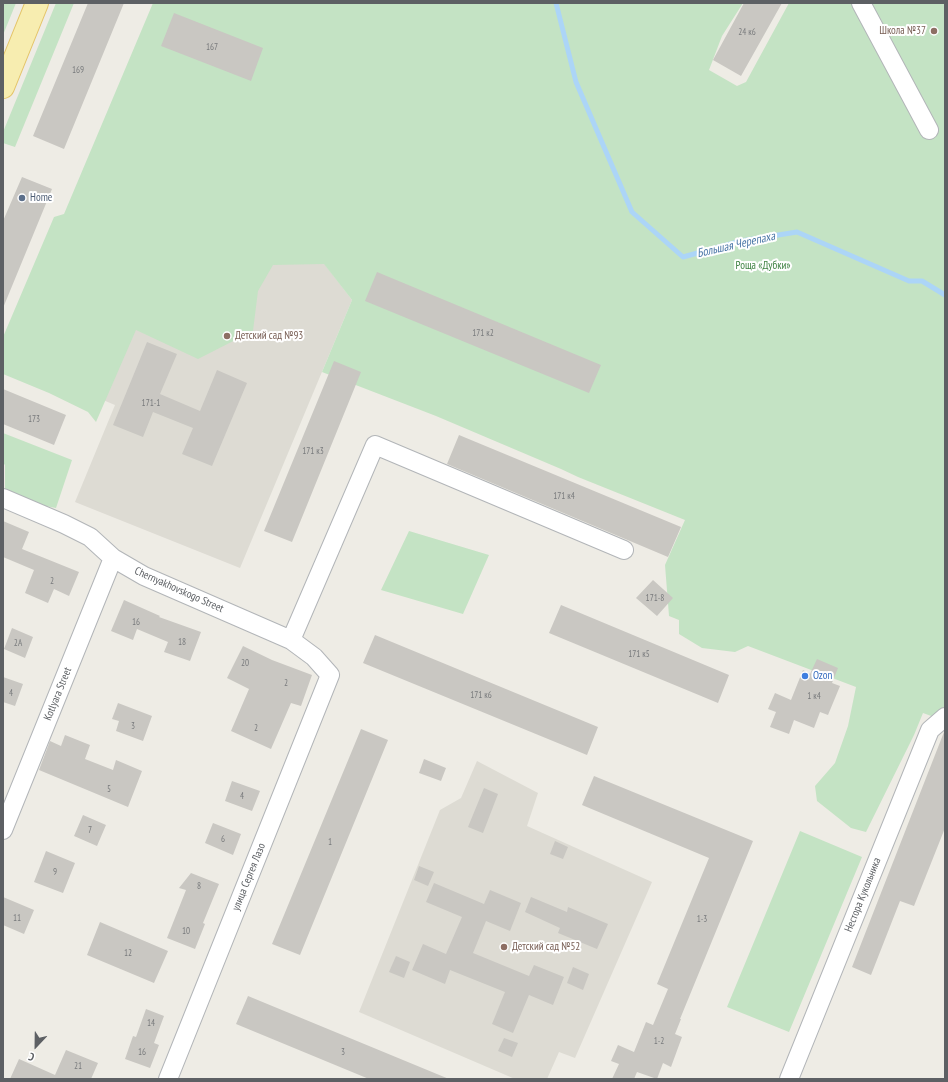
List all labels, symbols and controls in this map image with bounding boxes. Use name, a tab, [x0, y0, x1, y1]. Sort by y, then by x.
place label: Школа №37	[879, 24, 926, 38]
marker: Школа №37	[929, 26, 939, 36]
house number: 24 к6	[738, 27, 756, 37]
house number: 167	[206, 42, 218, 52]
house number: 169	[72, 65, 84, 75]
place label: Home	[30, 191, 52, 205]
marker: Home	[17, 193, 27, 203]
water label: Большая Черепаха	[696, 229, 776, 261]
park label: Роща «Дубки»	[735, 259, 791, 273]
house number: 171 к2	[472, 328, 494, 338]
place label: Детский сад №93	[235, 329, 303, 343]
marker: Детский сад №93	[222, 331, 232, 341]
house number: 171-1	[142, 398, 160, 408]
house number: 173	[28, 414, 40, 424]
house number: 171 к3	[302, 446, 324, 456]
house number: 171 к4	[553, 491, 575, 501]
street label: Chernyakhovskogo Street	[132, 564, 226, 616]
house number: 2	[50, 576, 54, 586]
house number: 171-8	[646, 593, 664, 603]
house number: 16	[132, 617, 140, 627]
house number: 18	[178, 637, 186, 647]
house number: 2А	[14, 638, 22, 648]
house number: 171 к5	[628, 649, 650, 659]
house number: 20	[241, 658, 249, 668]
street label: Kotlyara Street	[41, 665, 75, 723]
place label: Ozon	[813, 669, 832, 683]
marker: Ozon	[800, 671, 810, 681]
house number: 2	[284, 678, 288, 688]
house number: 4	[9, 688, 13, 698]
house number: 171 к6	[470, 690, 492, 700]
house number: 1 к4	[807, 691, 821, 701]
house number: 3	[131, 721, 135, 731]
house number: 2	[254, 723, 258, 733]
house number: 5	[107, 784, 111, 794]
house number: 4	[240, 791, 244, 801]
house number: 7	[88, 825, 92, 835]
house number: 6	[221, 834, 225, 844]
house number: 1	[328, 837, 332, 847]
street label: улица Сергея Лазо	[229, 841, 269, 913]
street label: Нестора Кукольника	[842, 856, 884, 934]
house number: 9	[53, 867, 57, 877]
house number: 8	[197, 881, 201, 891]
house number: 11	[13, 913, 21, 923]
house number: 1-3	[697, 914, 707, 924]
house number: 10	[182, 926, 190, 936]
place label: Детский сад №52	[512, 940, 580, 954]
marker: Детский сад №52	[499, 942, 509, 952]
house number: 12	[124, 948, 132, 958]
house number: 14	[147, 1018, 155, 1028]
north arrow	[16, 1026, 56, 1066]
house number: 1-2	[654, 1036, 664, 1046]
house number: 16	[138, 1047, 146, 1057]
house number: 3	[341, 1047, 345, 1057]
text: С	[27, 1050, 36, 1065]
house number: 21	[74, 1061, 82, 1071]

